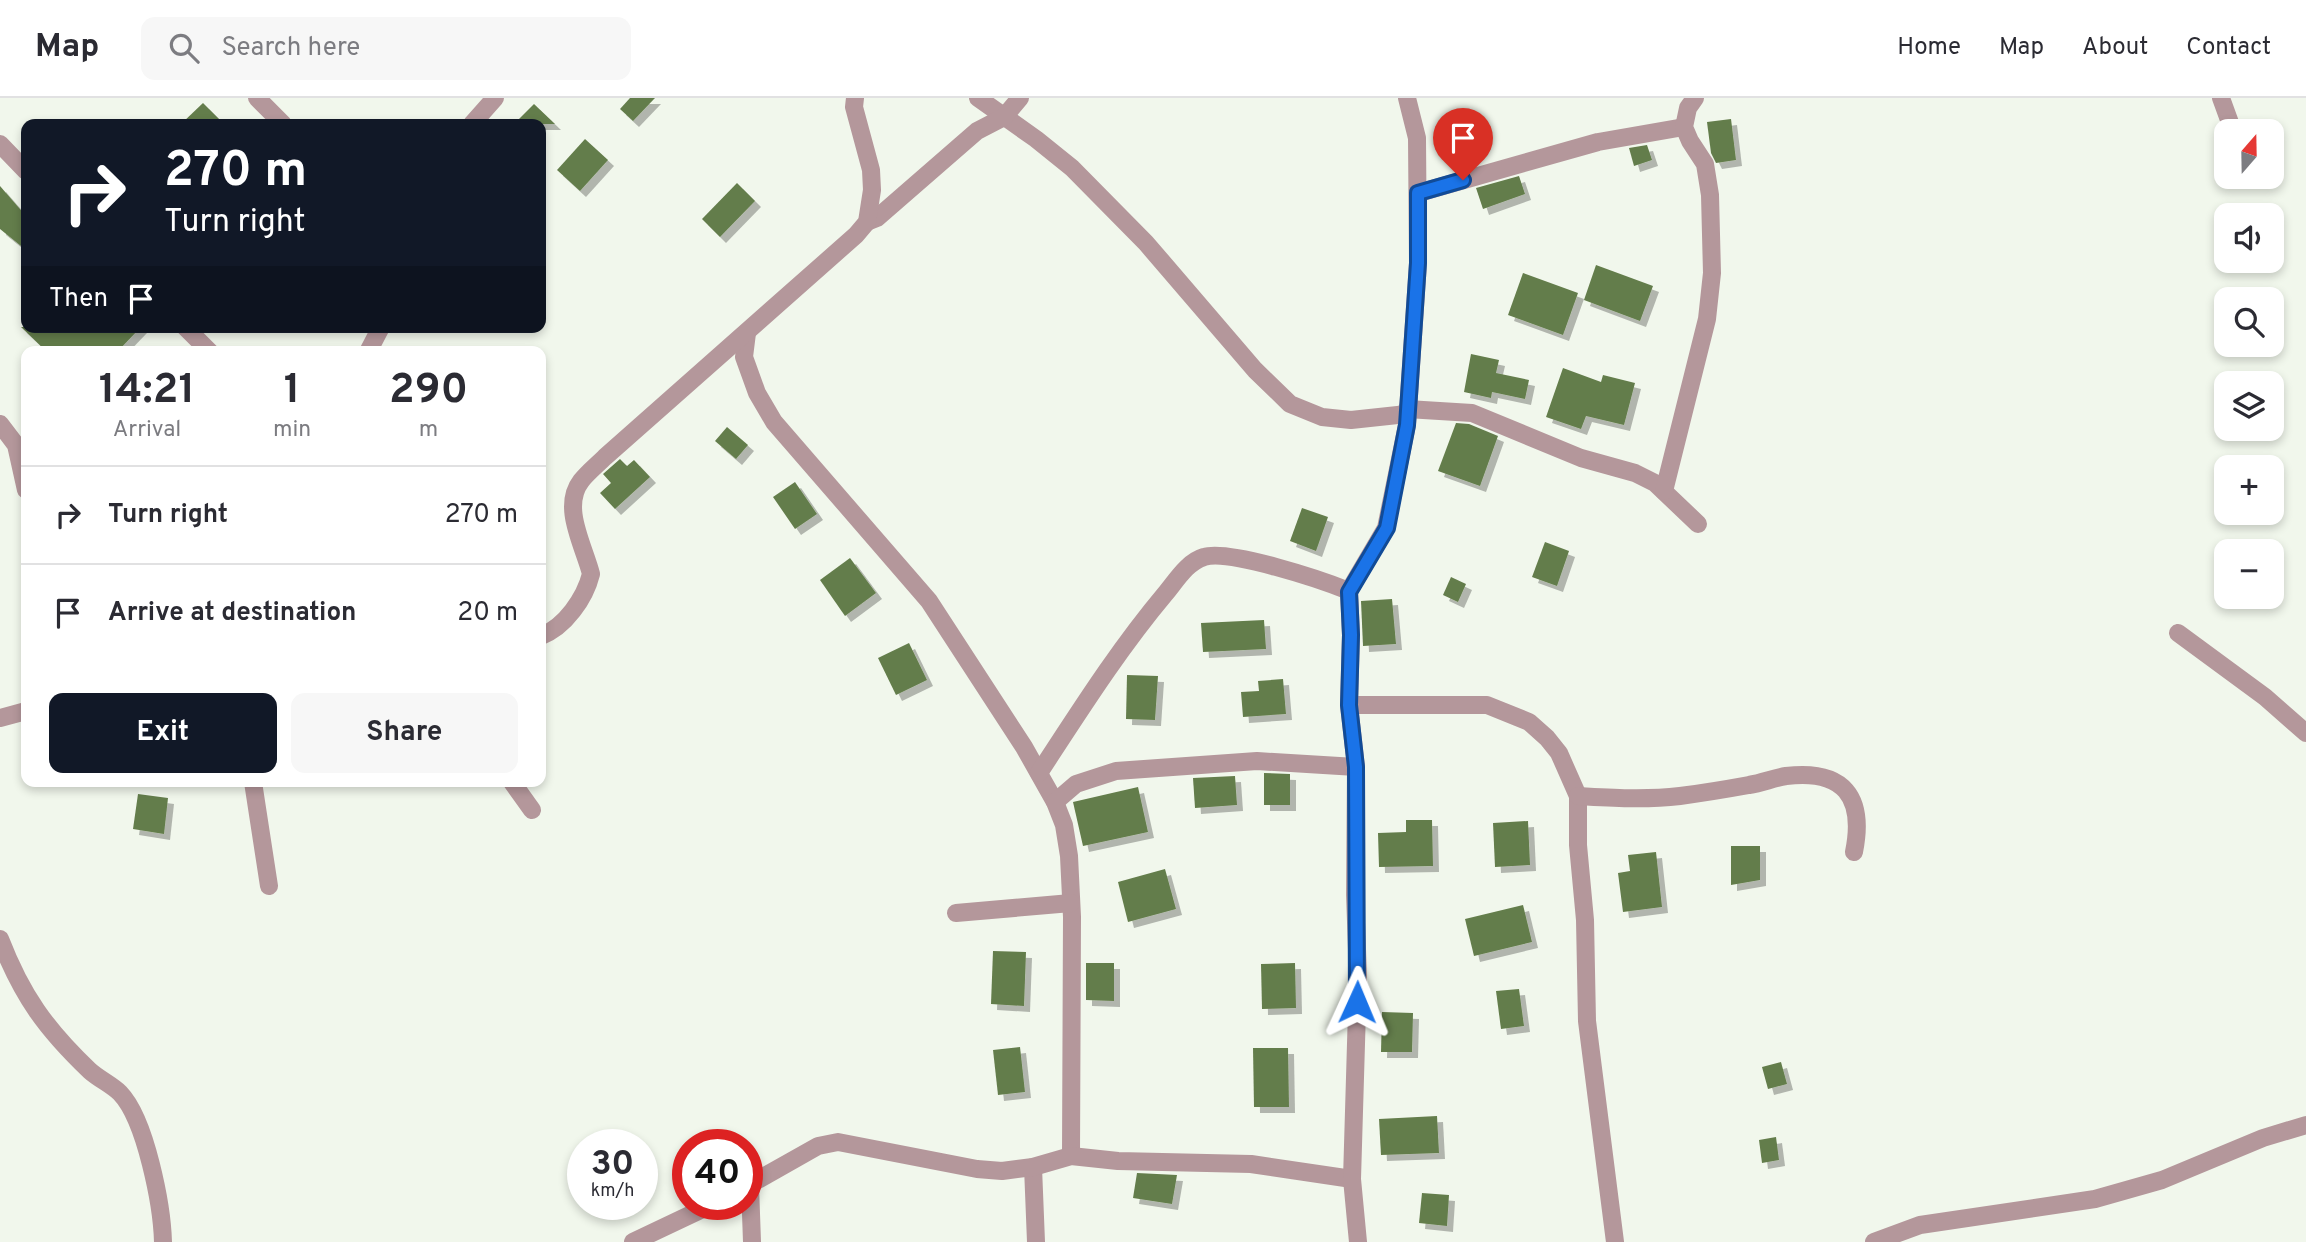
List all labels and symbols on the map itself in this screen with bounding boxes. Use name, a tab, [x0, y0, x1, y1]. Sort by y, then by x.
pin	[1433, 108, 1493, 180]
north arrow	[2214, 119, 2284, 189]
position arrow	[1320, 965, 1394, 1039]
speed limit sign: 40	[672, 1129, 763, 1220]

